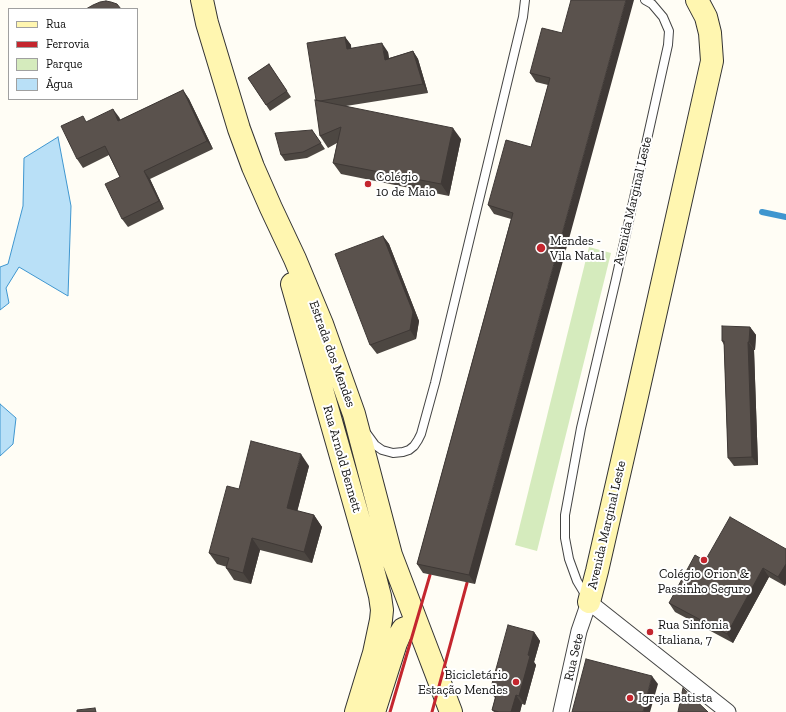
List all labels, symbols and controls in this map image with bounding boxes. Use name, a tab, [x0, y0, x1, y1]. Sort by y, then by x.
legend	[8, 8, 138, 100]
text: Rua	[46, 17, 66, 31]
text: Ferrovia	[46, 37, 89, 51]
text: Parque	[46, 57, 82, 71]
text: Água	[46, 77, 73, 91]
street label: Avenida Marginal Leste	[611, 135, 655, 267]
place label: Colégio 10 de Maio	[376, 169, 436, 200]
marker: Colégio 10 de Maio	[363, 179, 373, 189]
place label: Mendes - Vila Natal	[550, 233, 605, 264]
marker: Mendes - Vila Natal	[535, 242, 547, 254]
street label: Estrada dos Mendes	[305, 299, 359, 409]
street label: Rua Arnold Bennett	[319, 404, 365, 514]
street label: Avenida Marginal Leste	[585, 459, 629, 591]
marker: Colégio Orion & Passinho Seguro	[699, 555, 709, 565]
place label: Colégio Orion & Passinho Seguro	[658, 566, 750, 597]
place label: Rua Sinfonia Italiana, 7	[658, 617, 729, 648]
marker: Rua Sinfonia Italiana, 7	[645, 627, 655, 637]
street label: Rua Sete	[561, 632, 587, 682]
place label: Bicicletário Estação Mendes	[418, 667, 508, 698]
marker: Bicicletário Estação Mendes	[511, 677, 521, 687]
place label: Igreja Batista	[638, 690, 712, 706]
marker: Igreja Batista	[625, 693, 635, 703]

